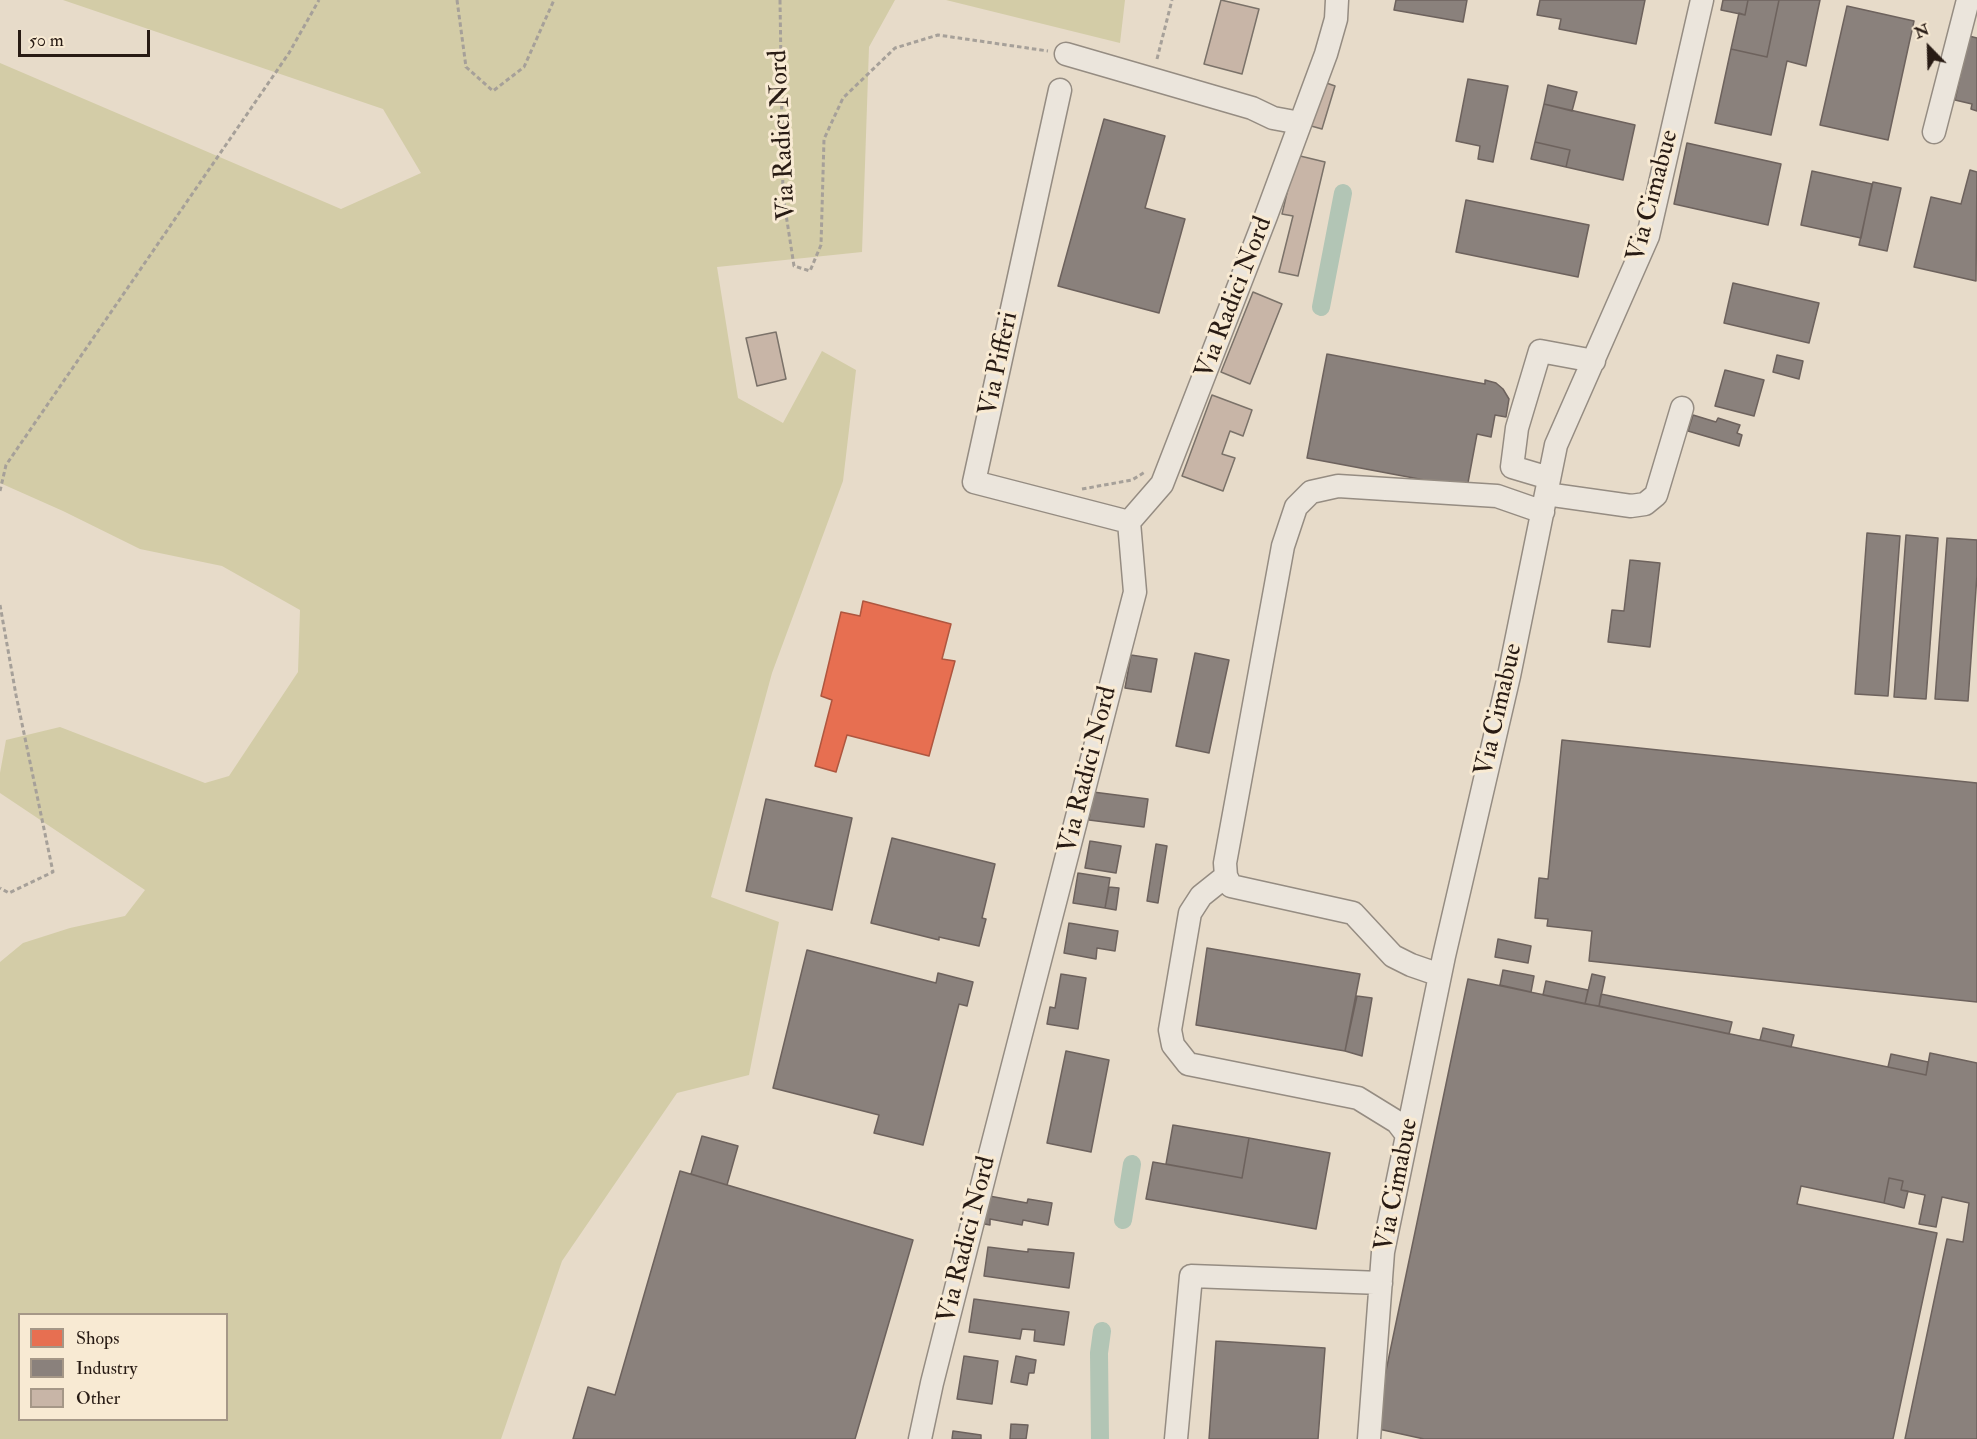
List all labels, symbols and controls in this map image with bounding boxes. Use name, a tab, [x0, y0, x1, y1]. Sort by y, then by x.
scale bar	[21, 18, 153, 56]
north arrow	[1899, 18, 1959, 78]
text: N	[1911, 19, 1932, 43]
text: 50 m	[29, 29, 64, 52]
street label: Via Radici Nord	[764, 49, 804, 221]
street label: Via Cimabue	[1621, 127, 1687, 265]
street label: Via Radici Nord	[1190, 213, 1280, 383]
street label: Via Pifferi	[974, 309, 1026, 419]
street label: Via Cimabue	[1470, 641, 1530, 779]
street label: Via Radici Nord	[1053, 683, 1125, 857]
street label: Via Cimabue	[1370, 1116, 1426, 1254]
street label: Via Radici Nord	[932, 1153, 1004, 1327]
legend	[18, 1313, 228, 1421]
text: Shops	[76, 1327, 119, 1350]
text: Industry	[76, 1357, 137, 1380]
text: Other	[76, 1387, 120, 1410]

